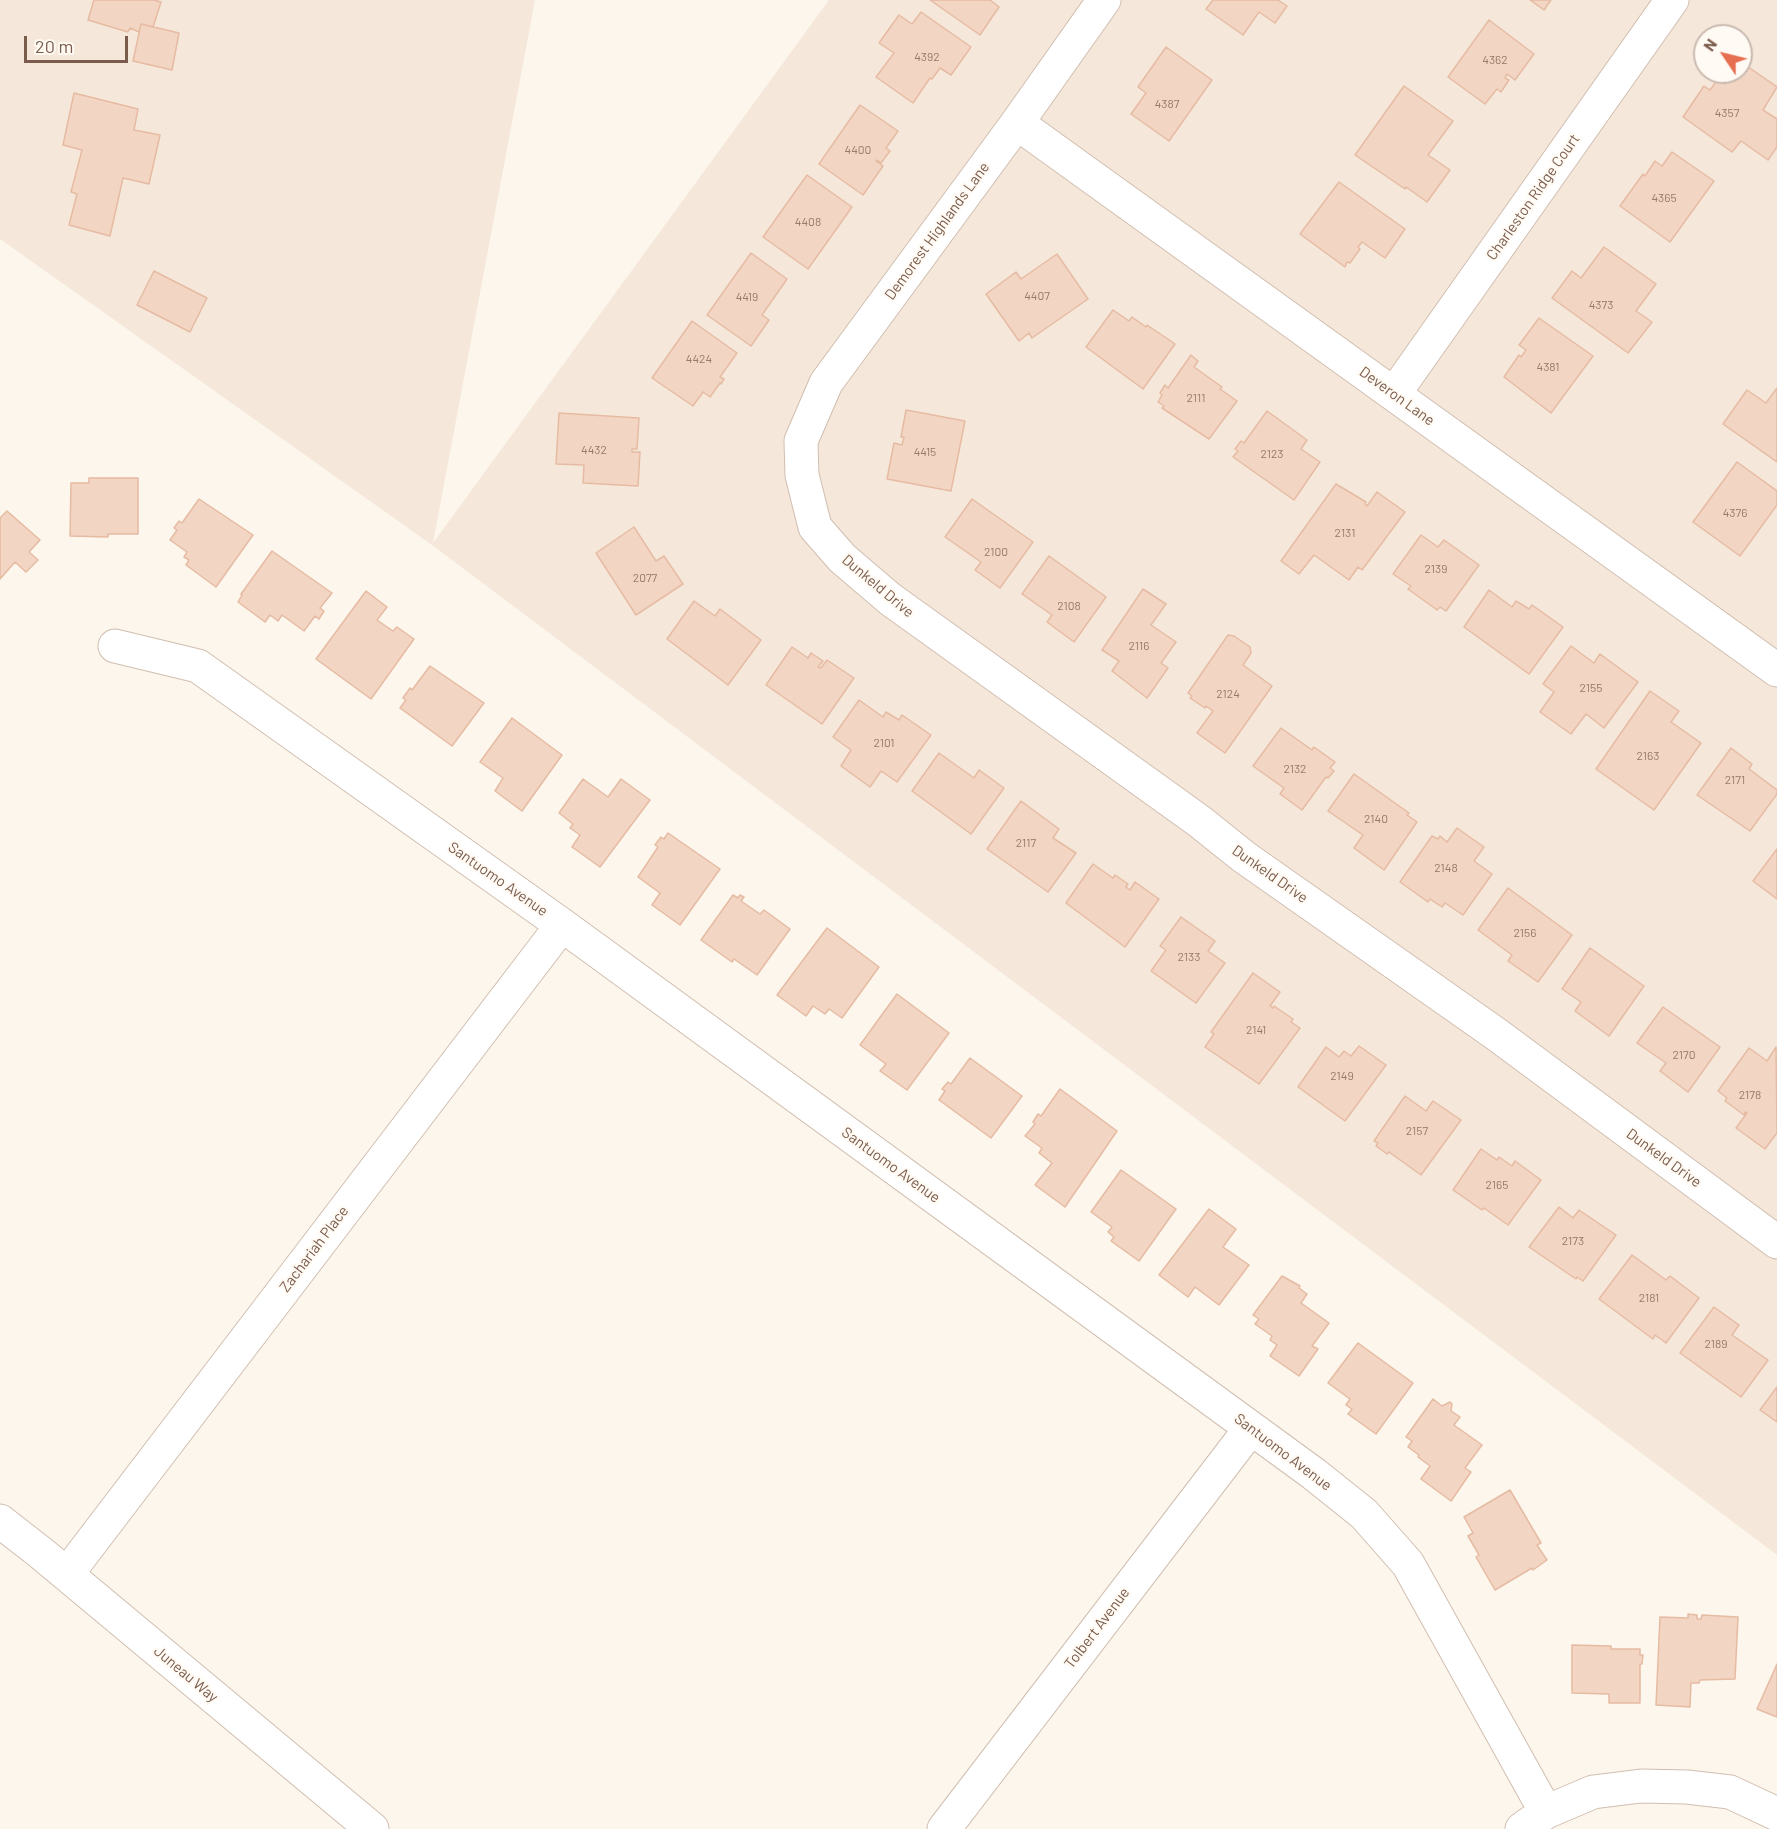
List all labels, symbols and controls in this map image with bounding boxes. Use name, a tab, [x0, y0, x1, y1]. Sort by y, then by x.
scale bar	[27, 24, 130, 62]
north arrow	[1693, 24, 1753, 84]
text: 20 m	[35, 35, 73, 57]
text: N	[1699, 35, 1720, 54]
house number: 4392	[914, 50, 940, 64]
house number: 4362	[1482, 53, 1508, 67]
house number: 4387	[1155, 97, 1179, 111]
house number: 4357	[1715, 106, 1739, 120]
street label: Charleston Ridge Court	[1483, 130, 1583, 264]
house number: 4400	[845, 143, 871, 157]
street label: Demorest Highlands Lane	[881, 159, 993, 303]
house number: 4365	[1651, 191, 1677, 205]
house number: 4408	[795, 215, 821, 229]
house number: 4407	[1024, 289, 1050, 303]
house number: 4419	[736, 290, 758, 304]
house number: 4373	[1589, 298, 1613, 312]
house number: 4424	[686, 352, 712, 366]
house number: 4381	[1537, 360, 1559, 374]
street label: Deveron Lane	[1356, 363, 1438, 429]
house number: 2111	[1187, 391, 1205, 405]
house number: 4432	[581, 443, 607, 457]
house number: 4415	[914, 445, 936, 459]
house number: 2123	[1260, 447, 1284, 461]
house number: 4376	[1723, 506, 1747, 520]
house number: 2131	[1335, 526, 1355, 540]
house number: 2100	[984, 545, 1008, 559]
street label: Dunkeld Drive	[838, 551, 918, 621]
house number: 2139	[1425, 562, 1447, 576]
house number: 2077	[633, 571, 657, 585]
house number: 2108	[1057, 599, 1081, 613]
house number: 2116	[1129, 639, 1149, 653]
house number: 2155	[1580, 681, 1602, 695]
house number: 2124	[1216, 687, 1240, 701]
house number: 2101	[873, 736, 895, 750]
house number: 2163	[1637, 749, 1659, 763]
house number: 2132	[1283, 762, 1307, 776]
house number: 2171	[1725, 773, 1745, 787]
house number: 2140	[1364, 812, 1388, 826]
house number: 2117	[1016, 836, 1036, 850]
street label: Santuomo Avenue	[445, 838, 551, 920]
street label: Dunkeld Drive	[1229, 841, 1311, 907]
house number: 2148	[1434, 861, 1458, 875]
house number: 2156	[1514, 926, 1536, 940]
house number: 2133	[1178, 950, 1200, 964]
house number: 2141	[1246, 1023, 1266, 1037]
house number: 2170	[1673, 1048, 1695, 1062]
house number: 2149	[1330, 1069, 1354, 1083]
house number: 2178	[1739, 1088, 1761, 1102]
street label: Santuomo Avenue	[838, 1123, 944, 1207]
house number: 2157	[1406, 1124, 1428, 1138]
street label: Dunkeld Drive	[1623, 1125, 1705, 1191]
house number: 2165	[1486, 1178, 1508, 1192]
street label: Zachariah Place	[276, 1202, 352, 1296]
house number: 2173	[1562, 1234, 1584, 1248]
house number: 2181	[1639, 1291, 1659, 1305]
house number: 2189	[1705, 1337, 1727, 1351]
street label: Santuomo Avenue	[1231, 1410, 1335, 1494]
street label: Tolbert Avenue	[1061, 1584, 1133, 1672]
street label: Juneau Way	[150, 1642, 222, 1706]

